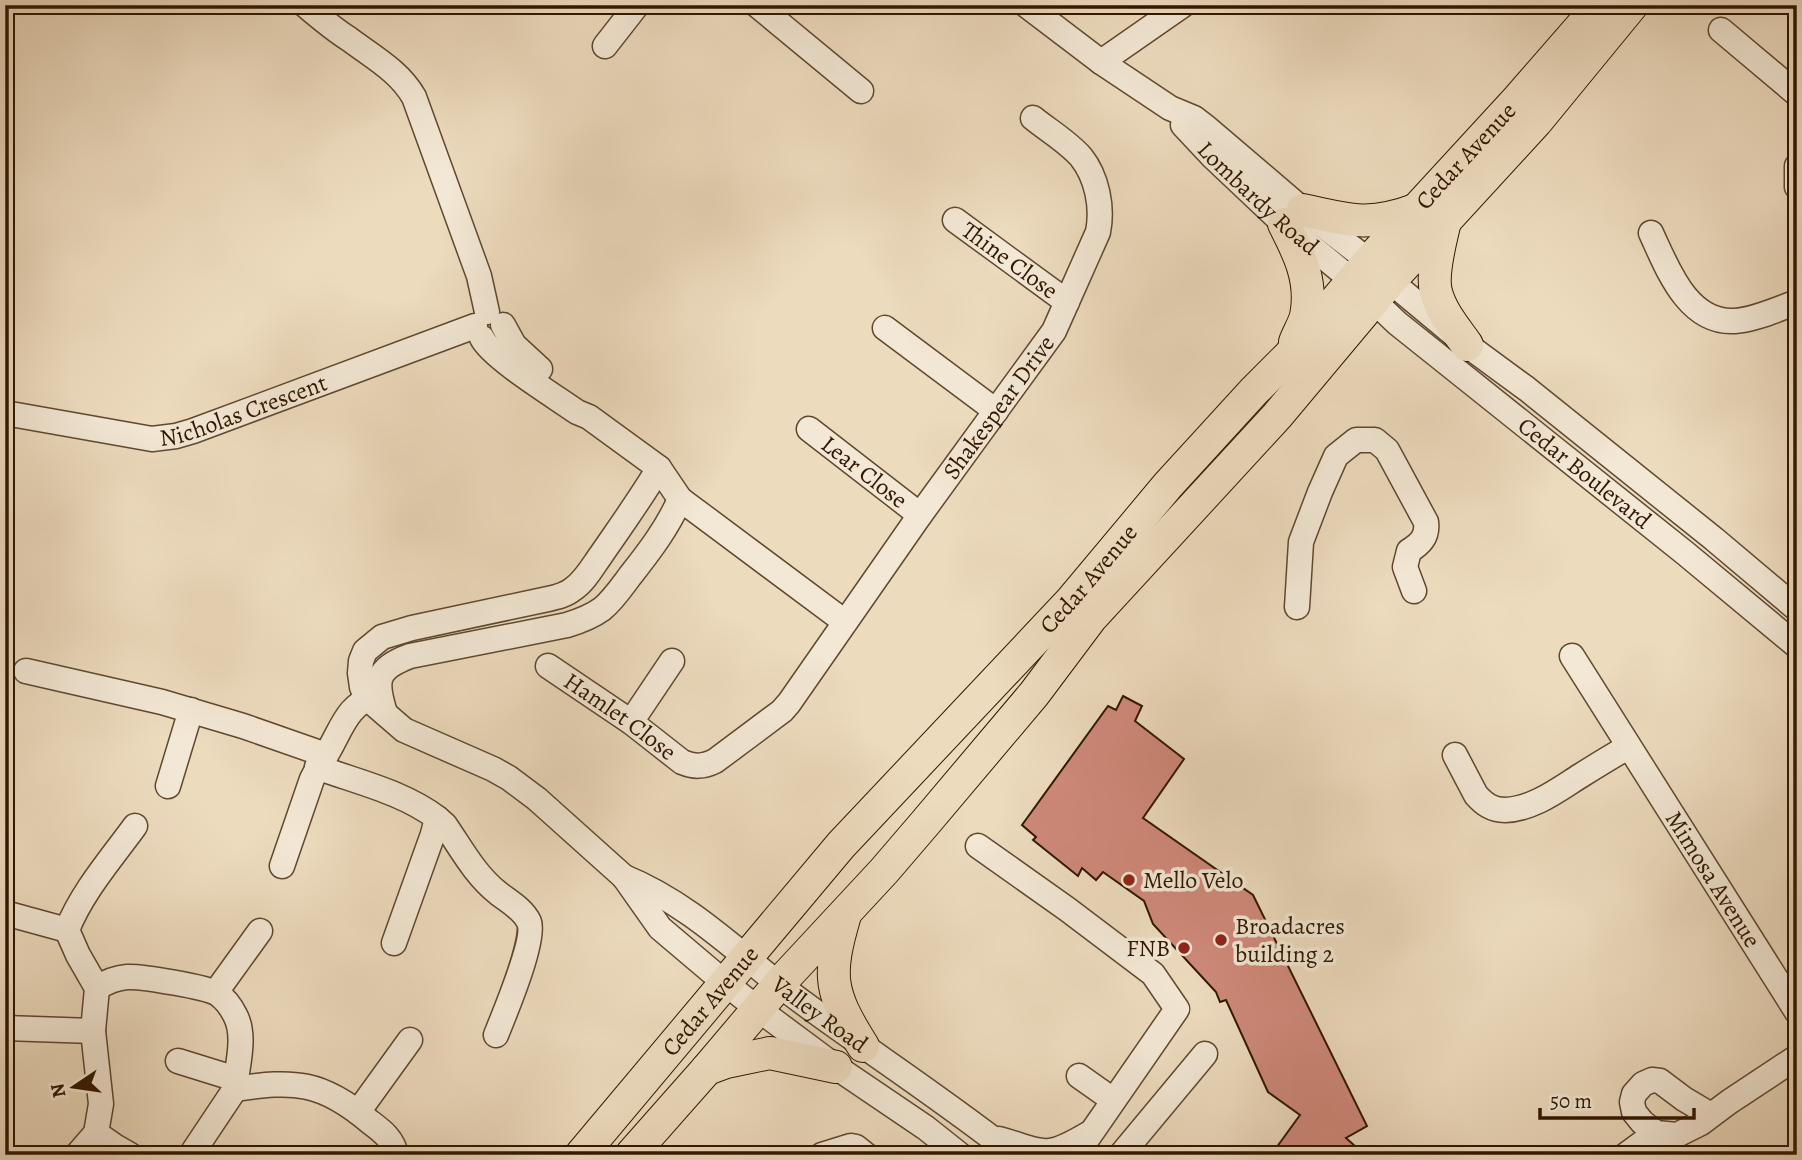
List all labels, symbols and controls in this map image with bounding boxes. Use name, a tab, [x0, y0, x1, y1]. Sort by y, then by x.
street label: Cedar Avenue	[1408, 95, 1523, 216]
street label: Lombardy Road	[1190, 134, 1326, 262]
street label: Thine Close	[955, 214, 1065, 306]
street label: Shakespear Drive	[935, 329, 1062, 486]
street label: Nicholas Crescent	[158, 367, 331, 454]
street label: Cedar Boulevard	[1511, 410, 1658, 536]
street label: Lear Close	[814, 428, 914, 516]
street label: Cedar Avenue	[1032, 517, 1145, 641]
street label: Hamlet Close	[558, 665, 683, 768]
street label: Mimosa Avenue	[1658, 805, 1768, 954]
place label: Mello Velo	[1143, 864, 1243, 896]
marker: Mello Velo	[1121, 872, 1137, 888]
place label: Broadacres building 2	[1235, 910, 1345, 970]
place label: FNB	[1126, 932, 1170, 964]
marker: Broadacres building 2	[1213, 932, 1229, 948]
street label: Cedar Avenue	[655, 939, 766, 1063]
marker: FNB	[1176, 940, 1192, 956]
street label: Valley Road	[764, 968, 875, 1060]
north arrow	[38, 1052, 108, 1122]
scale bar	[1540, 1076, 1694, 1120]
text: N	[44, 1081, 73, 1100]
text: 50 m	[1550, 1087, 1592, 1115]

